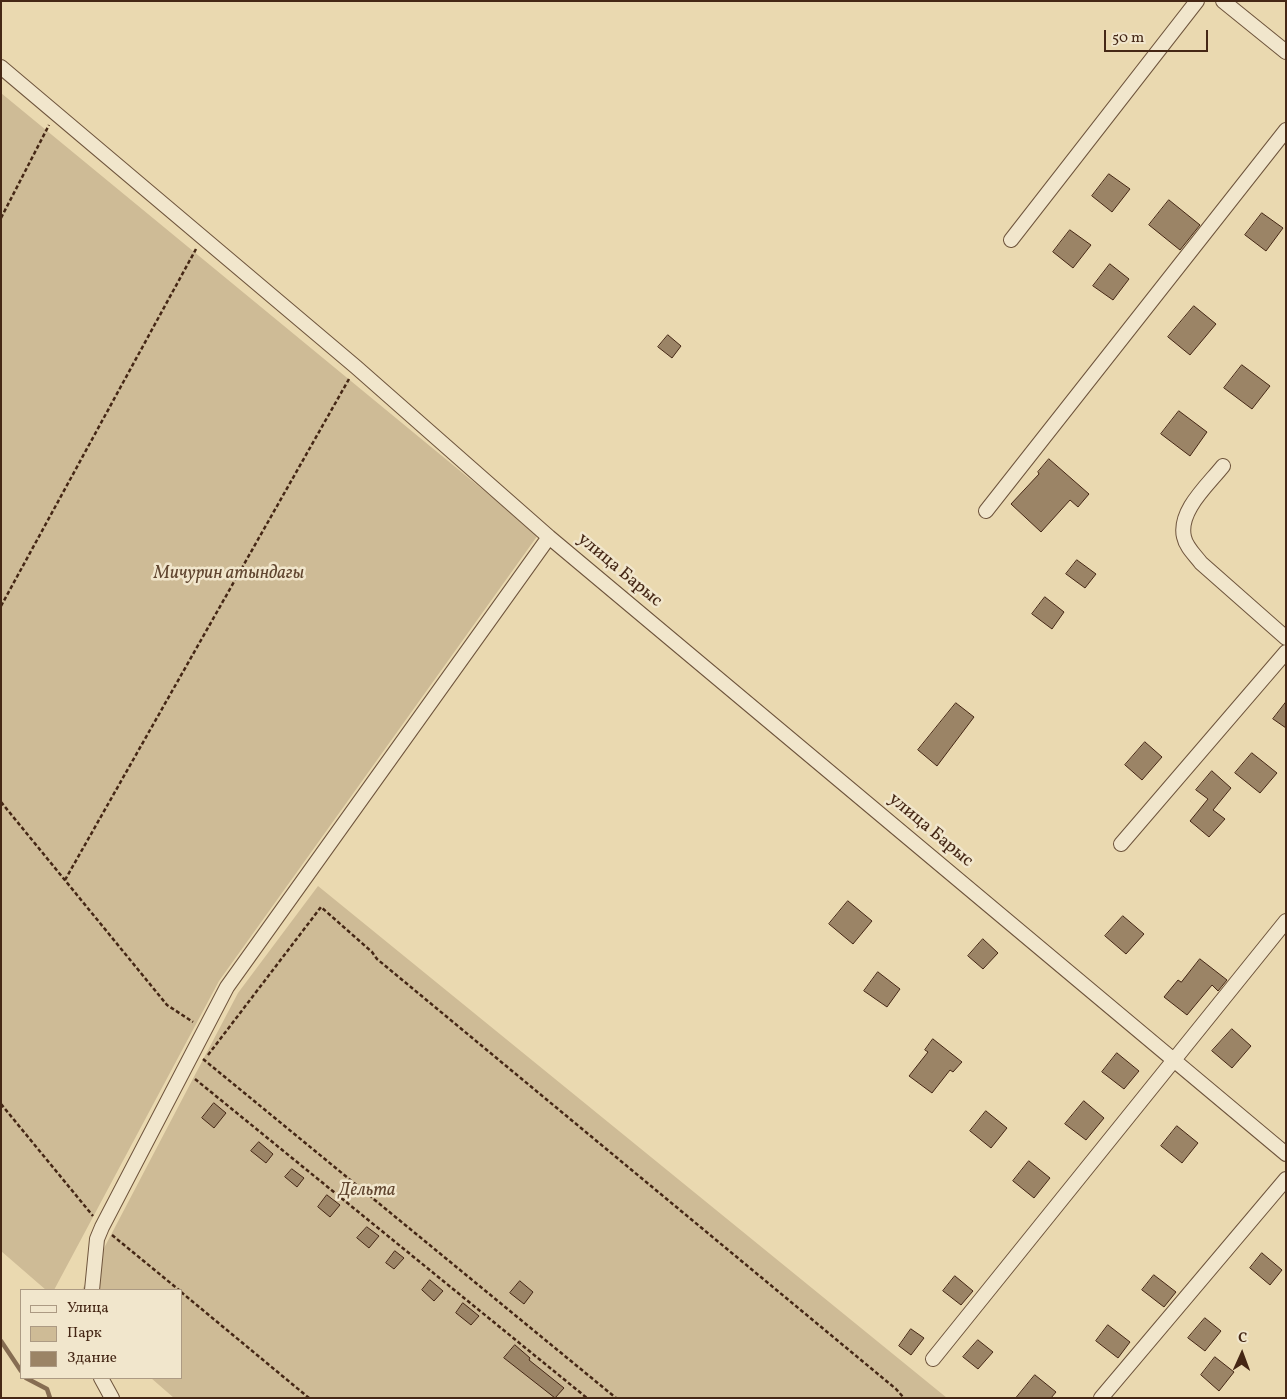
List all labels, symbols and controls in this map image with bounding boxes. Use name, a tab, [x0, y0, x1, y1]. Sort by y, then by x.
scale bar	[1107, 20, 1211, 52]
text: 50 m	[1112, 28, 1144, 49]
street label: улица Барыс	[572, 529, 666, 613]
park label: Мичурин атындағы	[154, 564, 304, 586]
street label: улица Барыс	[883, 789, 977, 873]
park label: Дельта	[338, 1181, 396, 1203]
legend	[20, 1289, 182, 1379]
text: Улица	[67, 1298, 109, 1319]
text: Парк	[67, 1323, 102, 1344]
north arrow	[1217, 1329, 1267, 1379]
text: С	[1238, 1329, 1247, 1348]
text: Здание	[67, 1348, 117, 1369]

